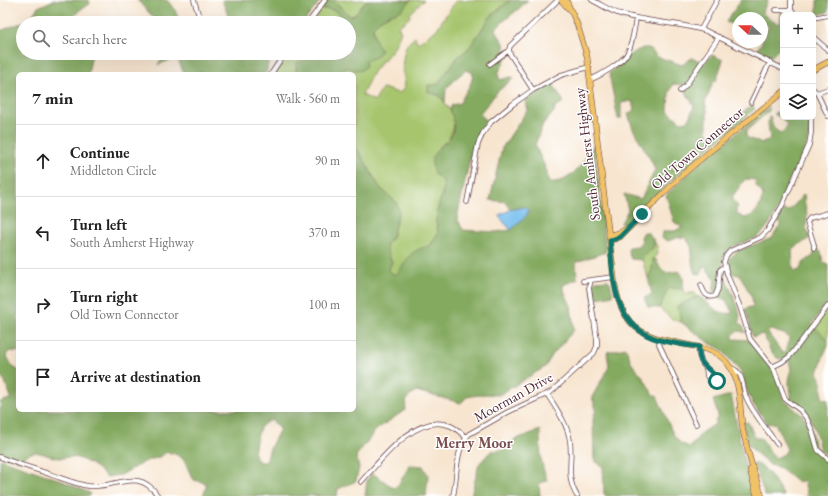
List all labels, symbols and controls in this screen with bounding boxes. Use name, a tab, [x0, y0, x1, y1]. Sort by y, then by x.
north arrow	[732, 12, 768, 48]
map controls	[780, 12, 816, 120]
button: +	[780, 12, 816, 48]
search box	[16, 16, 356, 60]
icon: search	[30, 27, 52, 49]
text: Search here	[62, 29, 127, 48]
button: −	[780, 48, 816, 84]
button: layers	[780, 84, 816, 120]
street label: South Amherst Highway	[570, 86, 604, 221]
text: 7 min	[32, 87, 73, 109]
text: Walk · 560 m	[276, 90, 340, 107]
street label: Old Town Connector	[647, 103, 747, 193]
text: Continue	[70, 143, 130, 162]
icon: ahead	[32, 150, 54, 172]
text: 90 m	[315, 152, 340, 169]
text: Middleton Circle	[70, 162, 156, 179]
route end	[633, 205, 651, 223]
text: Turn left	[70, 215, 127, 234]
icon: left	[32, 222, 54, 244]
text: 370 m	[309, 224, 340, 241]
text: South Amherst Highway	[70, 234, 194, 251]
text: Turn right	[70, 287, 138, 306]
icon: right	[32, 294, 54, 316]
text: 100 m	[309, 296, 340, 313]
text: Old Town Connector	[70, 306, 179, 323]
icon: arrive	[32, 366, 54, 388]
text: Arrive at destination	[70, 367, 201, 386]
street label: Moorman Drive	[470, 368, 556, 426]
route start	[708, 372, 726, 390]
district label: Merry Moor	[435, 433, 514, 452]

